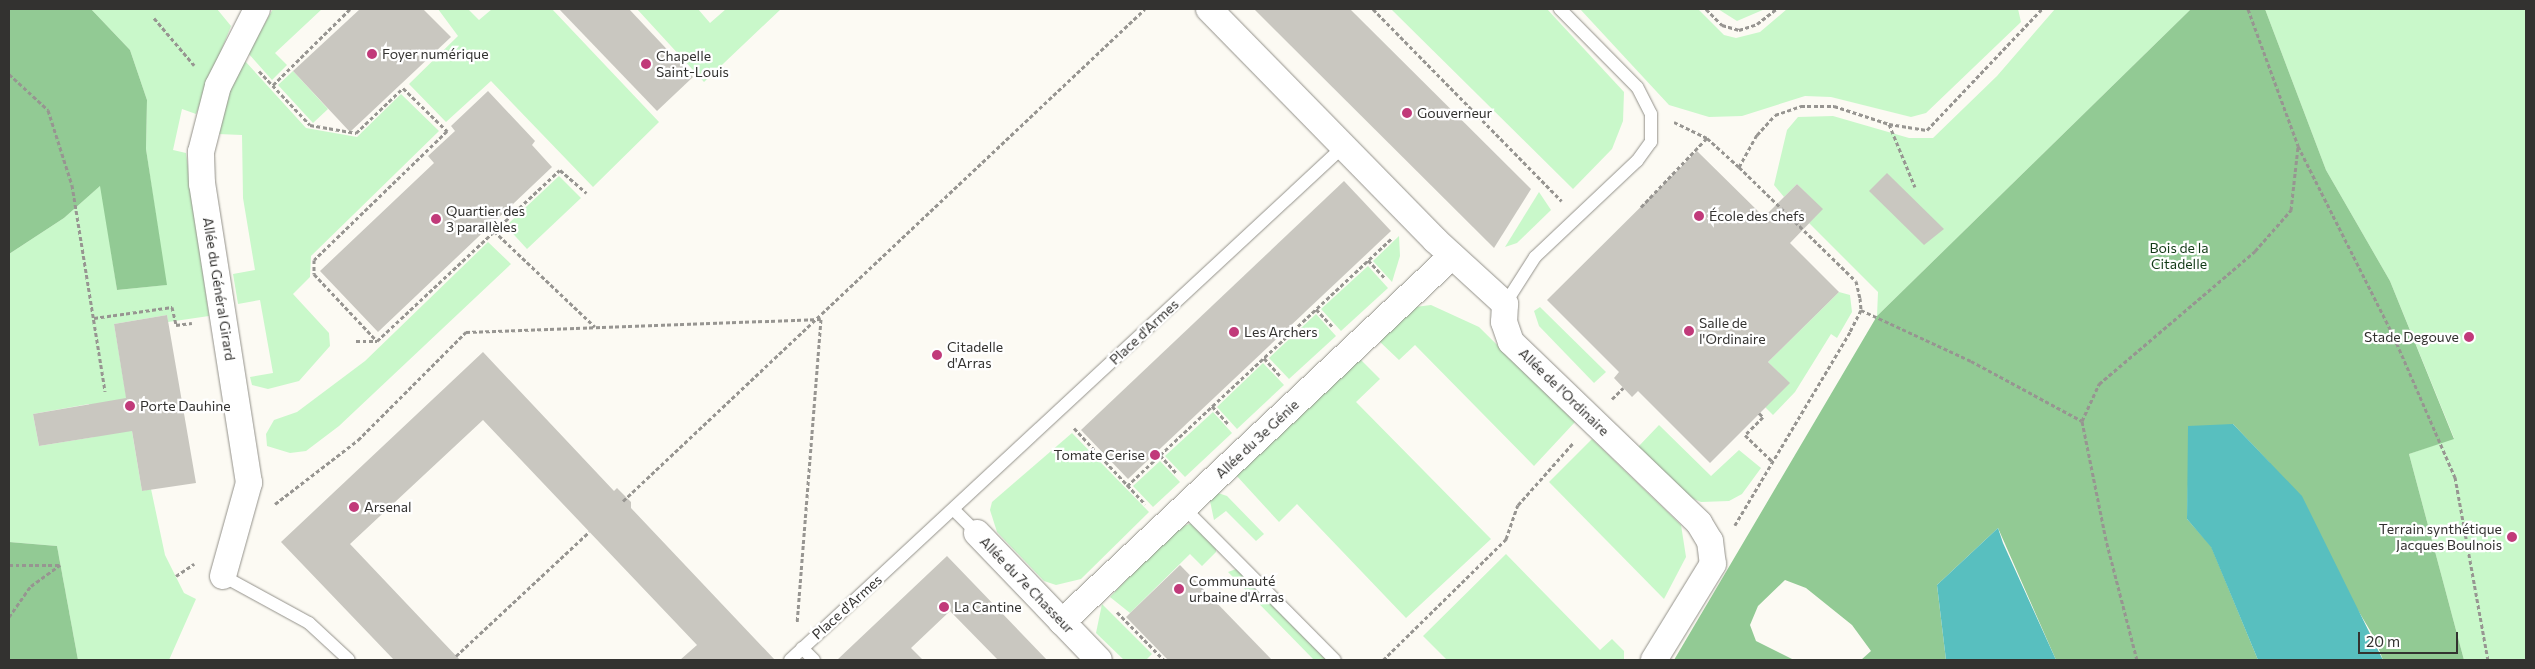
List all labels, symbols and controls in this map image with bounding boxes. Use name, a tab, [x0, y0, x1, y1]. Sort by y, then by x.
place label: Foyer numérique	[382, 46, 489, 62]
marker: Foyer numérique	[366, 48, 378, 60]
place label: Chapelle Saint-Louis	[656, 48, 729, 80]
marker: Chapelle Saint-Louis	[640, 58, 652, 70]
place label: Gouverneur	[1417, 105, 1492, 121]
marker: Gouverneur	[1401, 107, 1413, 119]
place label: Quartier des 3 parallèles	[446, 203, 525, 236]
place label: École des chefs	[1709, 208, 1805, 224]
marker: École des chefs	[1693, 210, 1705, 222]
marker: Quartier des 3 parallèles	[430, 213, 442, 225]
street label: Allée du Général Girard	[199, 216, 239, 362]
park label: Bois de la Citadelle	[2149, 240, 2209, 272]
street label: Place d'Armes	[1106, 296, 1182, 368]
place label: Salle de l'Ordinaire	[1699, 315, 1766, 348]
place label: Les Archers	[1244, 324, 1318, 340]
marker: Salle de l'Ordinaire	[1683, 325, 1695, 337]
marker: Les Archers	[1228, 326, 1240, 338]
place label: Stade Degouve	[2364, 329, 2459, 345]
marker: Stade Degouve	[2463, 331, 2475, 343]
place label: Citadelle d'Arras	[947, 339, 1003, 372]
street label: Allée de l'Ordinaire	[1515, 345, 1613, 439]
marker: Citadelle d'Arras	[931, 349, 943, 361]
street label: Allée du 3e Génie	[1212, 396, 1302, 482]
place label: Porte Dauhine	[140, 398, 231, 414]
marker: Porte Dauhine	[124, 400, 136, 412]
place label: Tomate Cerise	[1054, 447, 1145, 463]
marker: Tomate Cerise	[1149, 449, 1161, 461]
place label: Arsenal	[364, 499, 412, 515]
marker: Arsenal	[348, 501, 360, 513]
place label: Terrain synthétique Jacques Boulnois	[2379, 521, 2502, 554]
marker: Terrain synthétique Jacques Boulnois	[2506, 531, 2518, 543]
street label: Allée du 7e Chasseur	[976, 533, 1078, 637]
street label: Place d'Armes	[809, 571, 885, 643]
place label: Communauté urbaine d'Arras	[1189, 573, 1284, 606]
marker: Communauté urbaine d'Arras	[1173, 583, 1185, 595]
place label: La Cantine	[954, 599, 1022, 615]
marker: La Cantine	[938, 601, 950, 613]
scale bar	[2360, 622, 2460, 654]
text: 20 m	[2366, 632, 2400, 650]

